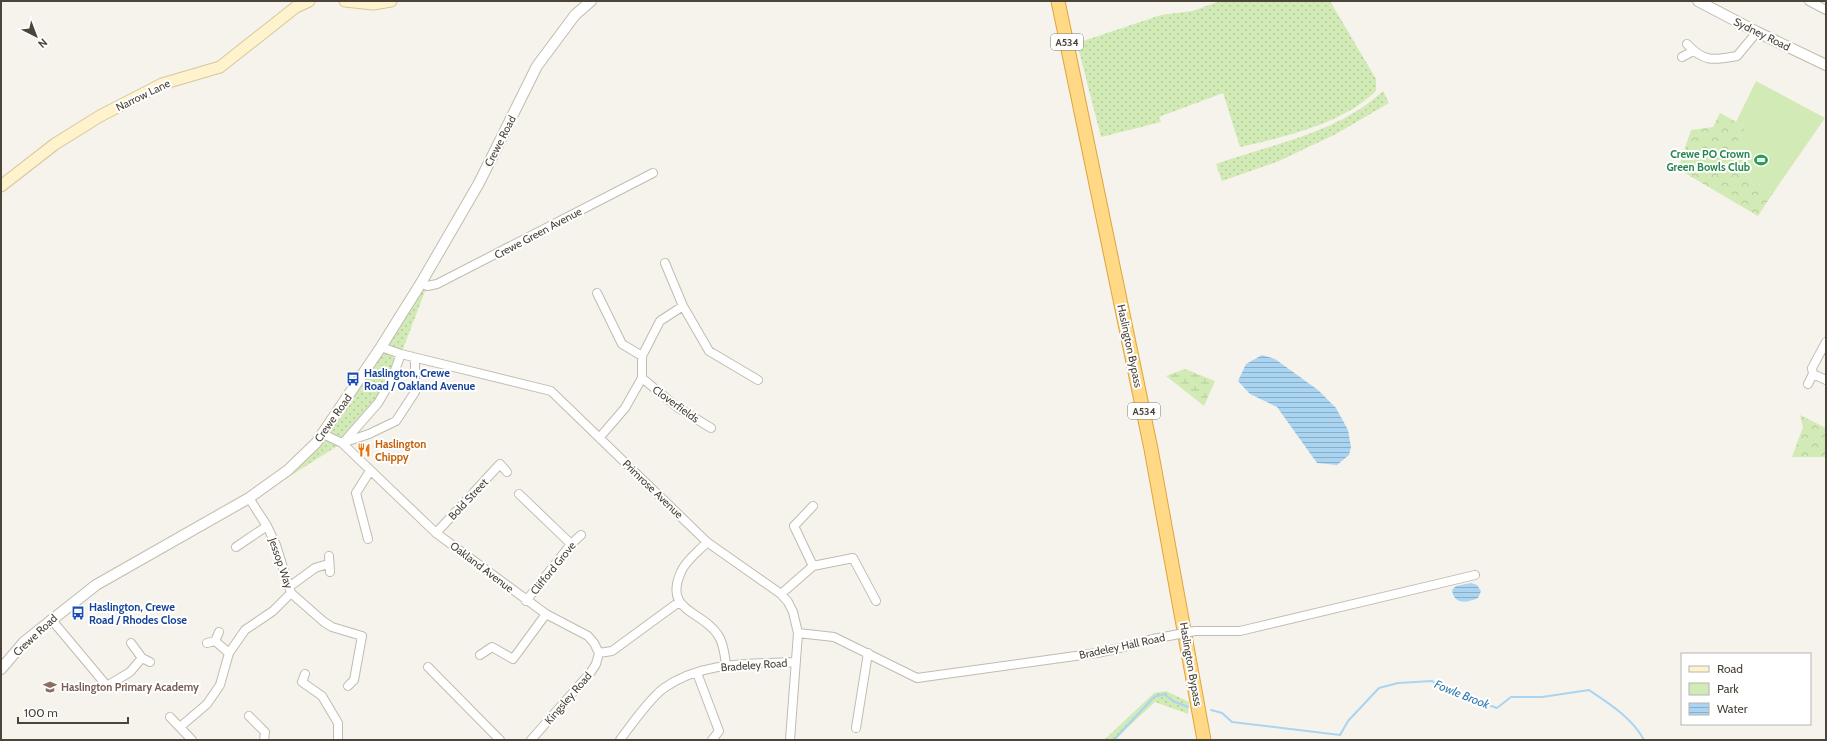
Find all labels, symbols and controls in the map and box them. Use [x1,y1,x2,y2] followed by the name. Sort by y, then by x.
[1731,14,1793,54] street label: Sydney Road
[16,16,56,56] north arrow
[1051,34,1083,50] road number: A534
[35,36,50,51] text: N
[114,76,173,114] street label: Narrow Lane
[481,113,519,169] street label: Crewe Road
[1666,147,1750,174] place label: Crewe PO Crown Green Bowls Club
[1753,152,1769,168] sports icon: Crewe PO Crown Green Bowls Club
[492,204,584,262] street label: Crewe Green Avenue
[1114,303,1146,389] street label: Haslington Bypass
[364,366,476,393] place label: Haslington, Crewe Road / Oakland Avenue
[345,371,361,387] bus stop icon: Haslington, Crewe Road / Oakland Avenue
[650,382,703,426] street label: Cloverfields
[311,391,355,445] street label: Crewe Road
[1128,403,1160,419] road number: A534
[375,437,426,464] place label: Haslington Chippy
[356,442,372,458] restaurant icon: Haslington Chippy
[620,457,686,522] street label: Primrose Avenue
[445,475,491,523] street label: Bold Street
[265,535,296,591] street label: Jessop Way
[527,538,579,597] street label: Clifford Grove
[447,539,517,596] street label: Oakland Avenue
[89,600,187,627] place label: Haslington, Crewe Road / Rhodes Close
[70,605,86,621] bus stop icon: Haslington, Crewe Road / Rhodes Close
[10,611,60,659] street label: Crewe Road
[1177,621,1205,707] street label: Haslington Bypass
[1078,630,1166,662] street label: Bradeley Hall Road
[1681,653,1811,725] legend
[720,656,788,674] street label: Bradeley Road
[1717,661,1743,676] text: Road
[541,669,595,727] street label: Kingsley Road
[1432,676,1492,712] water label: Fowle Brook
[42,679,58,695] school or university icon: Haslington Primary Academy
[61,680,199,694] place label: Haslington Primary Academy
[1717,681,1739,696] text: Park
[18,699,128,725] scale bar
[1717,701,1748,716] text: Water
[24,705,58,720] text: 100 m

